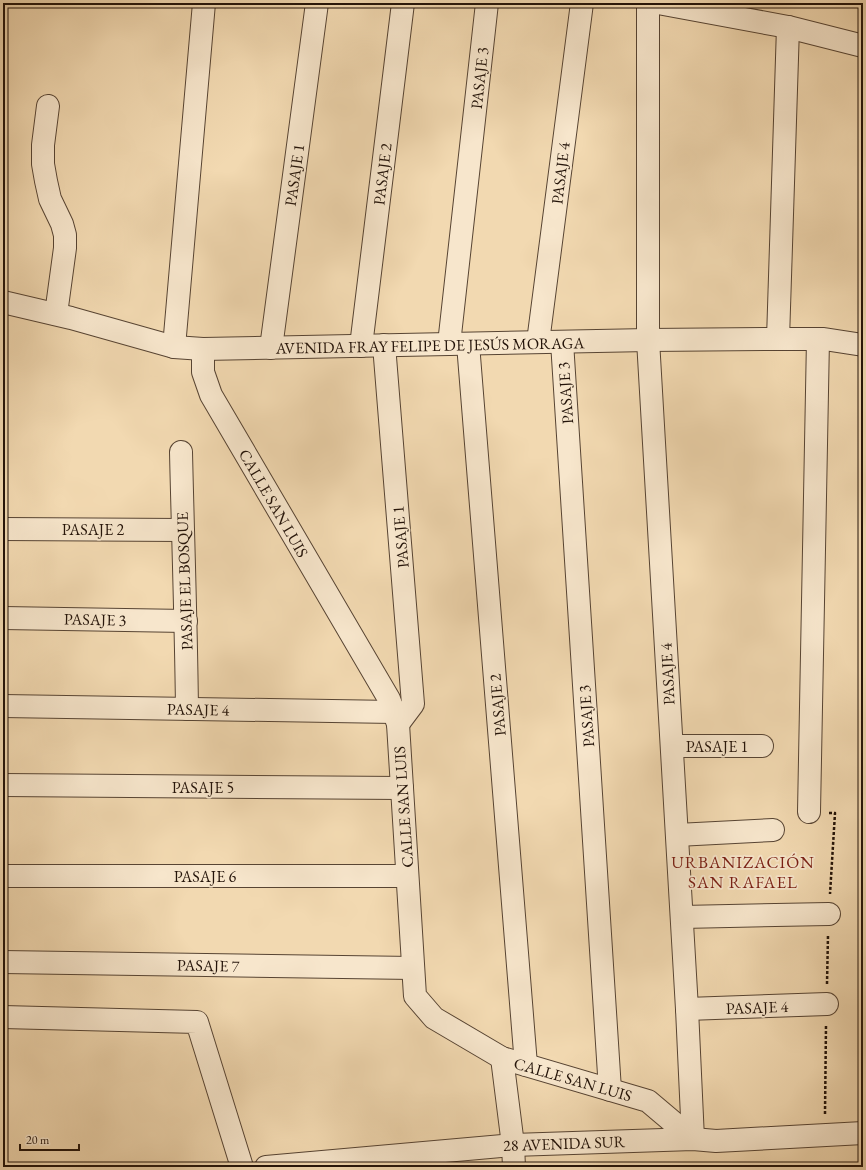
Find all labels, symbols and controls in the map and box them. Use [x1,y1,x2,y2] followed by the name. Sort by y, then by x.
[466,46,493,110] street label: PASAJE 3
[546,141,575,205] street label: PASAJE 4
[368,142,397,206] street label: PASAJE 2
[280,143,309,207] street label: PASAJE 1
[274,332,586,359] street label: AVENIDA FRAY FELIPE DE JESÚS MORAGA
[553,361,578,425] street label: PASAJE 3
[234,445,313,561] street label: CALLE SAN LUIS
[387,505,414,569] street label: PASAJE 1
[172,512,197,650] street label: PASAJE EL BOSQUE
[62,519,124,540] street label: PASAJE 2
[64,608,127,631] street label: PASAJE 3
[655,642,680,706] street label: PASAJE 4
[484,673,511,737] street label: PASAJE 2
[574,684,599,748] street label: PASAJE 3
[167,698,230,721] street label: PASAJE 4
[686,736,748,757] street label: PASAJE 1
[389,745,418,868] street label: CALLE SAN LUIS
[172,777,234,798] street label: PASAJE 5
[671,851,815,893] district label: URBANIZACIÓN SAN RAFAEL
[174,866,236,887] street label: PASAJE 6
[177,954,240,977] street label: PASAJE 7
[726,996,789,1019] street label: PASAJE 4
[511,1053,634,1106] street label: CALLE SAN LUIS
[20,1126,79,1152] scale bar
[503,1131,626,1156] street label: 28 AVENIDA SUR
[26,1132,50,1148] text: 20 m

